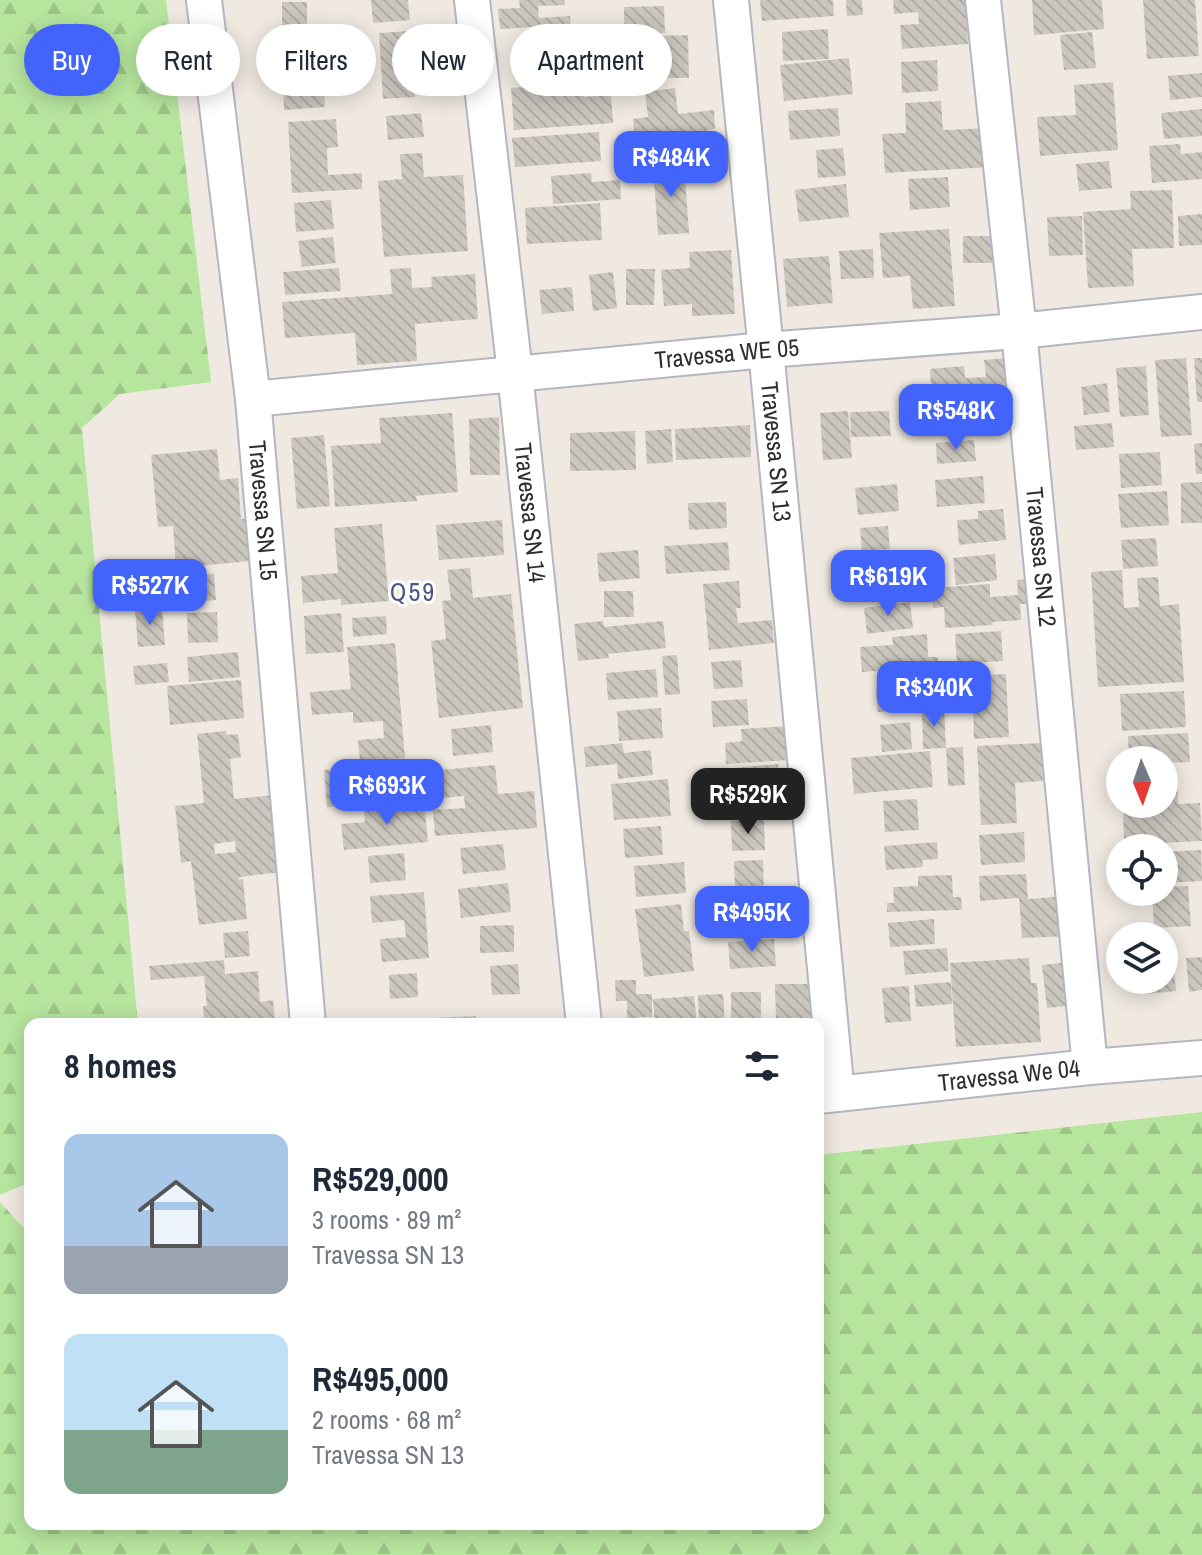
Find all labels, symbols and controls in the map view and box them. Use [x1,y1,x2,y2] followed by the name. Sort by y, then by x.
[24,24,120,96] chip: Buy
[136,24,240,96] chip: Rent
[256,24,376,96] chip: Filters
[392,24,494,96] chip: New
[510,24,672,96] chip: Apartment
[606,131,736,199] pin: R$484K
[632,139,710,174] text: R$484K
[653,331,800,376] street label: Travessa WE 05
[754,380,799,523] street label: Travessa SN 13
[891,384,1021,452] pin: R$548K
[917,392,995,427] text: R$548K
[242,439,286,582] street label: Travessa SN 15
[507,441,554,584] street label: Travessa SN 14
[1019,485,1064,628] street label: Travessa SN 12
[823,550,953,618] pin: R$619K
[849,558,927,593] text: R$619K
[85,559,215,627] pin: R$527K
[111,567,189,602] text: R$527K
[390,574,436,609] district label: Q59
[869,661,999,729] pin: R$340K
[895,669,973,704] text: R$340K
[1106,746,1178,818] north arrow
[1106,746,1178,994] map controls
[322,759,452,827] pin: R$693K
[348,767,426,802] text: R$693K
[683,768,813,836] pin: R$529K
[709,776,787,811] text: R$529K
[1106,834,1178,906] button: locate
[687,886,817,954] pin: R$495K
[713,894,791,929] text: R$495K
[1106,922,1178,994] button: layers
[64,1043,177,1089] text: 8 homes
[740,1044,784,1088] icon: filters
[936,1051,1081,1098] street label: Travessa We 04
[312,1156,448,1202] text: R$529,000
[128,1166,224,1262] icon: home
[312,1202,461,1237] text: 3 rooms · 89 m²
[312,1237,464,1272] text: Travessa SN 13
[312,1356,448,1402] text: R$495,000
[128,1366,224,1462] icon: home
[312,1402,461,1437] text: 2 rooms · 68 m²
[312,1437,464,1472] text: Travessa SN 13

